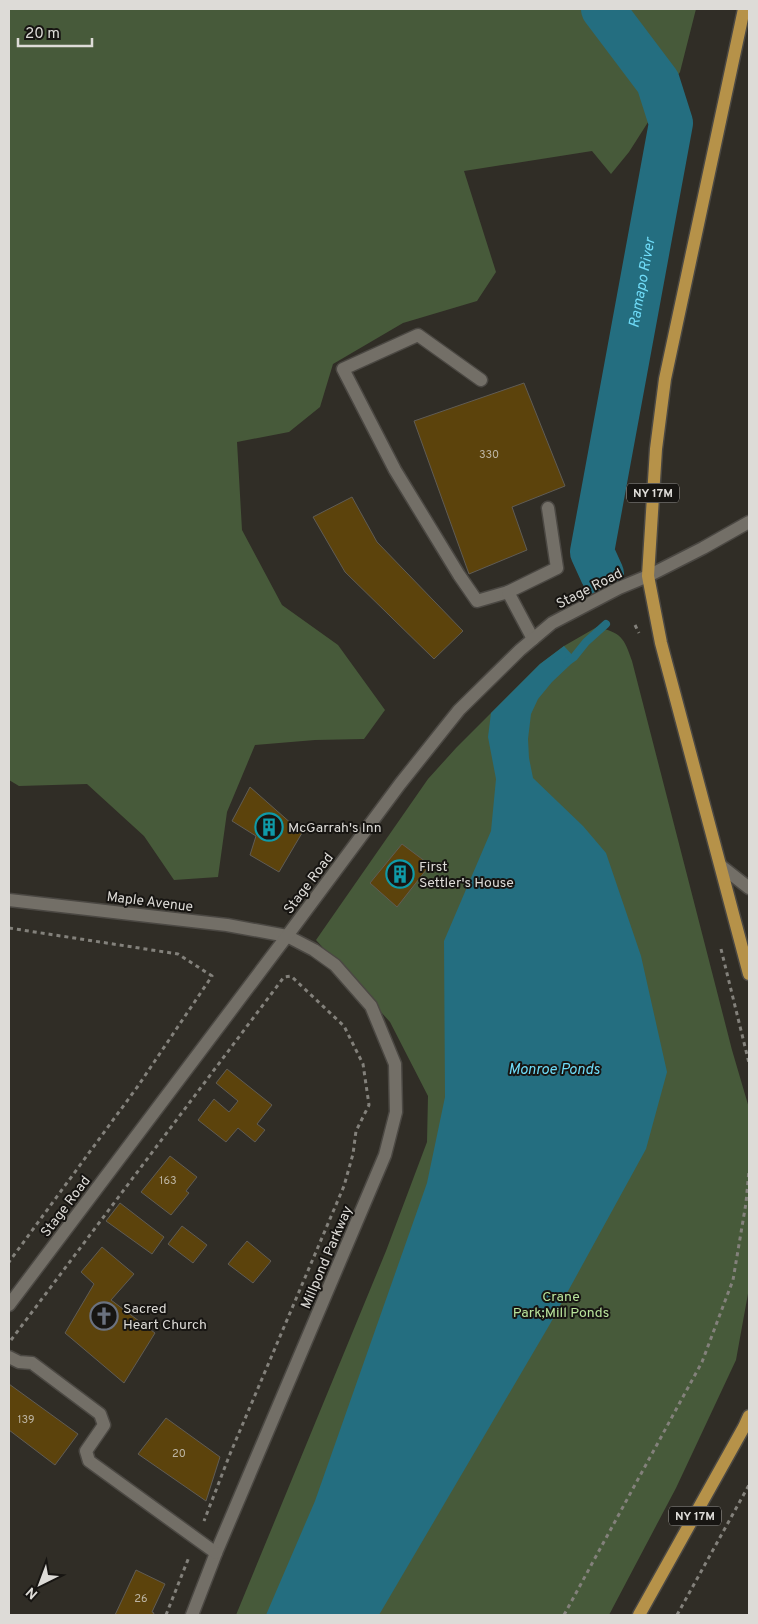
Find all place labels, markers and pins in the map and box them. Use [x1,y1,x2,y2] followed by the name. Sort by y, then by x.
[254,812,284,842] building icon: McGarrah's Inn
[288,820,382,837] place label: McGarrah's Inn
[385,859,415,889] building icon: First Settler's House
[419,859,514,892] place label: First Settler's House
[89,1301,119,1331] church icon: Sacred Heart Church
[123,1301,207,1334] place label: Sacred Heart Church

